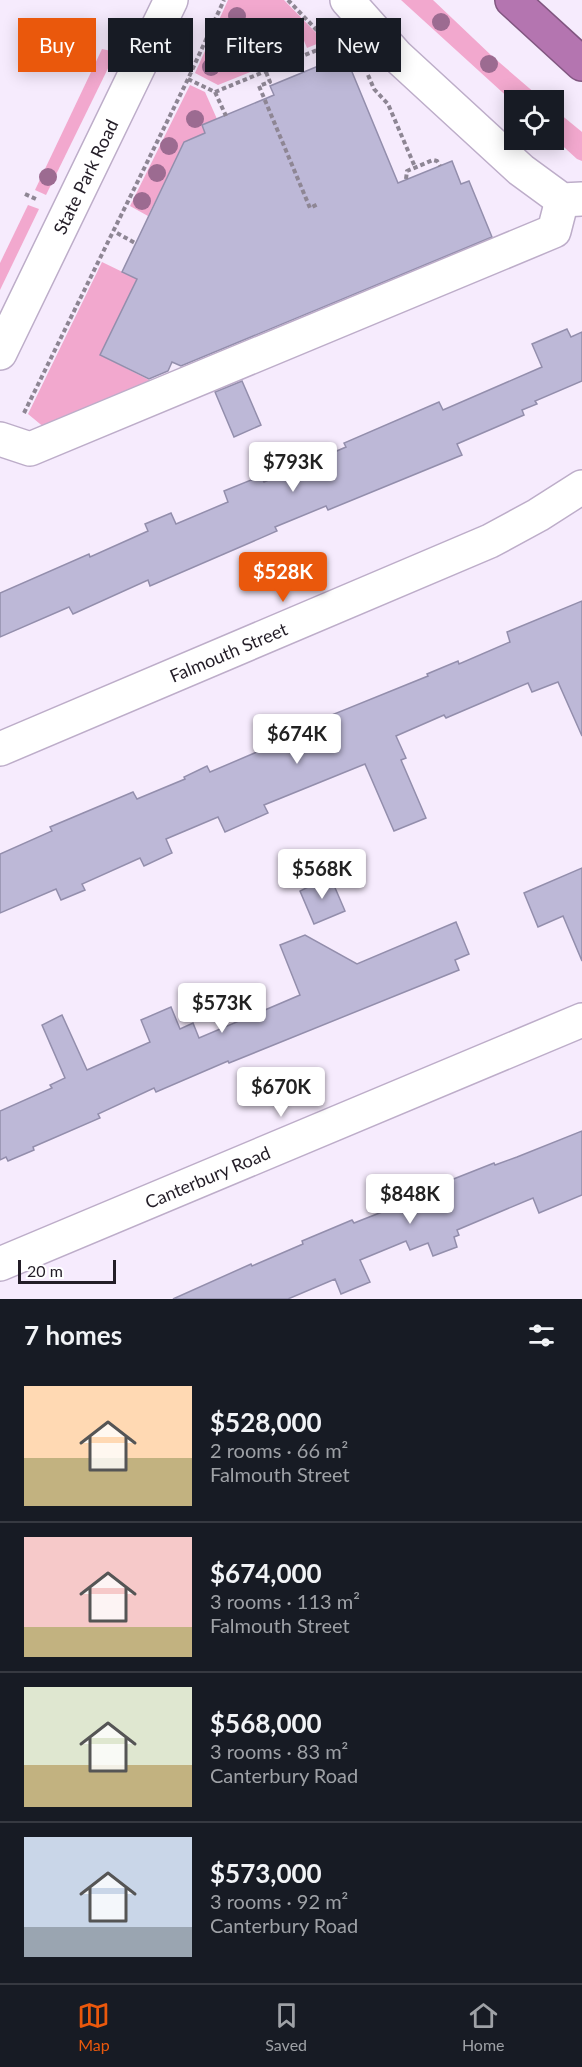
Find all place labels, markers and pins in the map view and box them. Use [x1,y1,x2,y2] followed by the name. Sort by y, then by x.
[251,442,335,493] pin: $793K
[241,552,325,603] pin: $528K
[255,714,339,765] pin: $674K
[280,849,364,900] pin: $568K
[180,983,264,1034] pin: $573K
[239,1067,323,1118] pin: $670K
[368,1174,452,1225] pin: $848K

